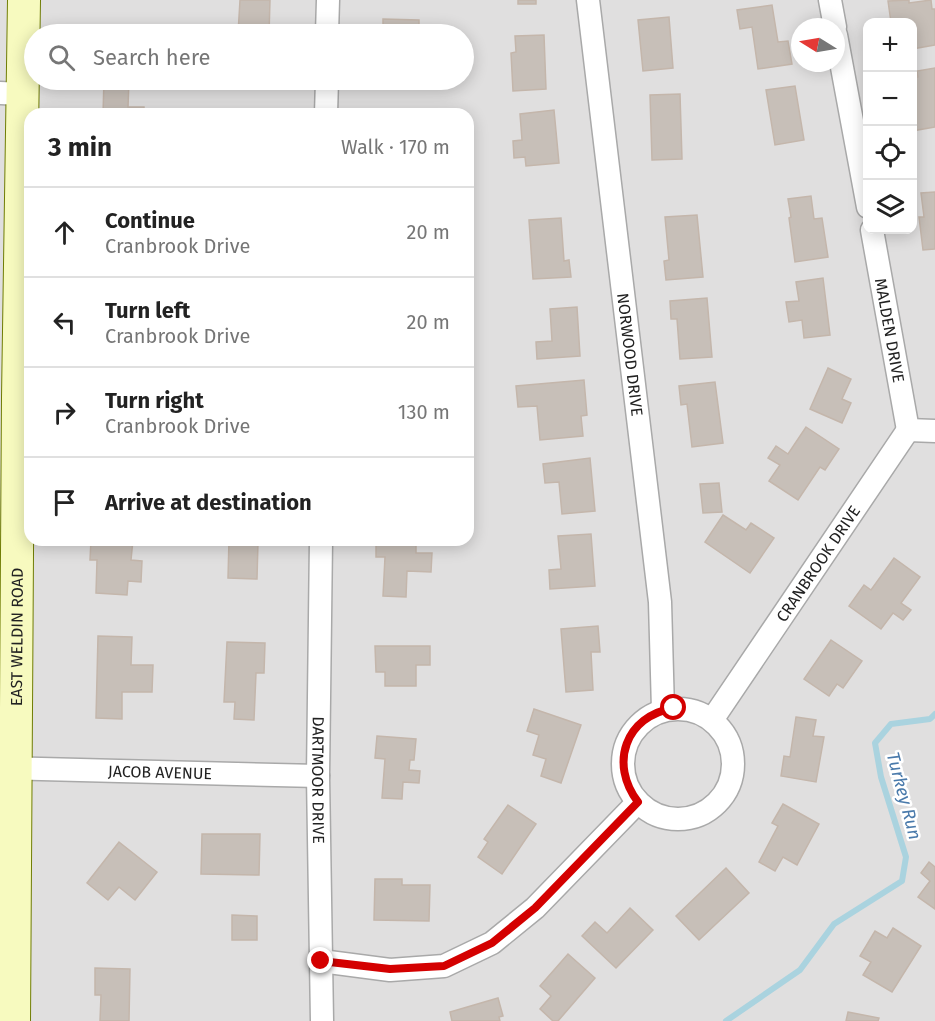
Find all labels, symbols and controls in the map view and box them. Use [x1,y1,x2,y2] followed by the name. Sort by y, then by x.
[791,18,845,72] north arrow
[863,18,917,234] map controls
[863,18,917,72] button: +
[24,24,474,90] search box
[45,41,78,74] icon: search
[93,44,211,71] text: Search here
[863,72,917,126] button: −
[863,126,917,180] button: locate
[48,132,112,163] text: 3 min
[341,135,450,159] text: Walk · 170 m
[863,180,917,234] button: layers
[105,207,195,234] text: Continue
[48,216,81,249] icon: ahead
[407,220,450,244] text: 20 m
[105,234,250,258] text: Cranbrook Drive
[871,277,908,384] street label: MALDEN DRIVE
[613,292,647,417] street label: NORWOOD DRIVE
[105,297,190,324] text: Turn left
[48,306,81,339] icon: left
[407,310,450,334] text: 20 m
[105,324,250,348] text: Cranbrook Drive
[105,387,204,414] text: Turn right
[48,396,81,429] icon: right
[398,400,450,424] text: 130 m
[105,414,250,438] text: Cranbrook Drive
[48,486,81,519] icon: arrive
[105,489,312,516] text: Arrive at destination
[772,502,864,625] street label: CRANBROOK DRIVE
[7,568,27,706] street label: EAST WELDIN ROAD
[660,694,686,720] route start
[308,716,328,844] street label: DARTMOOR DRIVE
[882,750,926,842] water label: Turkey Run
[108,762,212,783] street label: JACOB AVENUE
[307,947,333,973] route end

